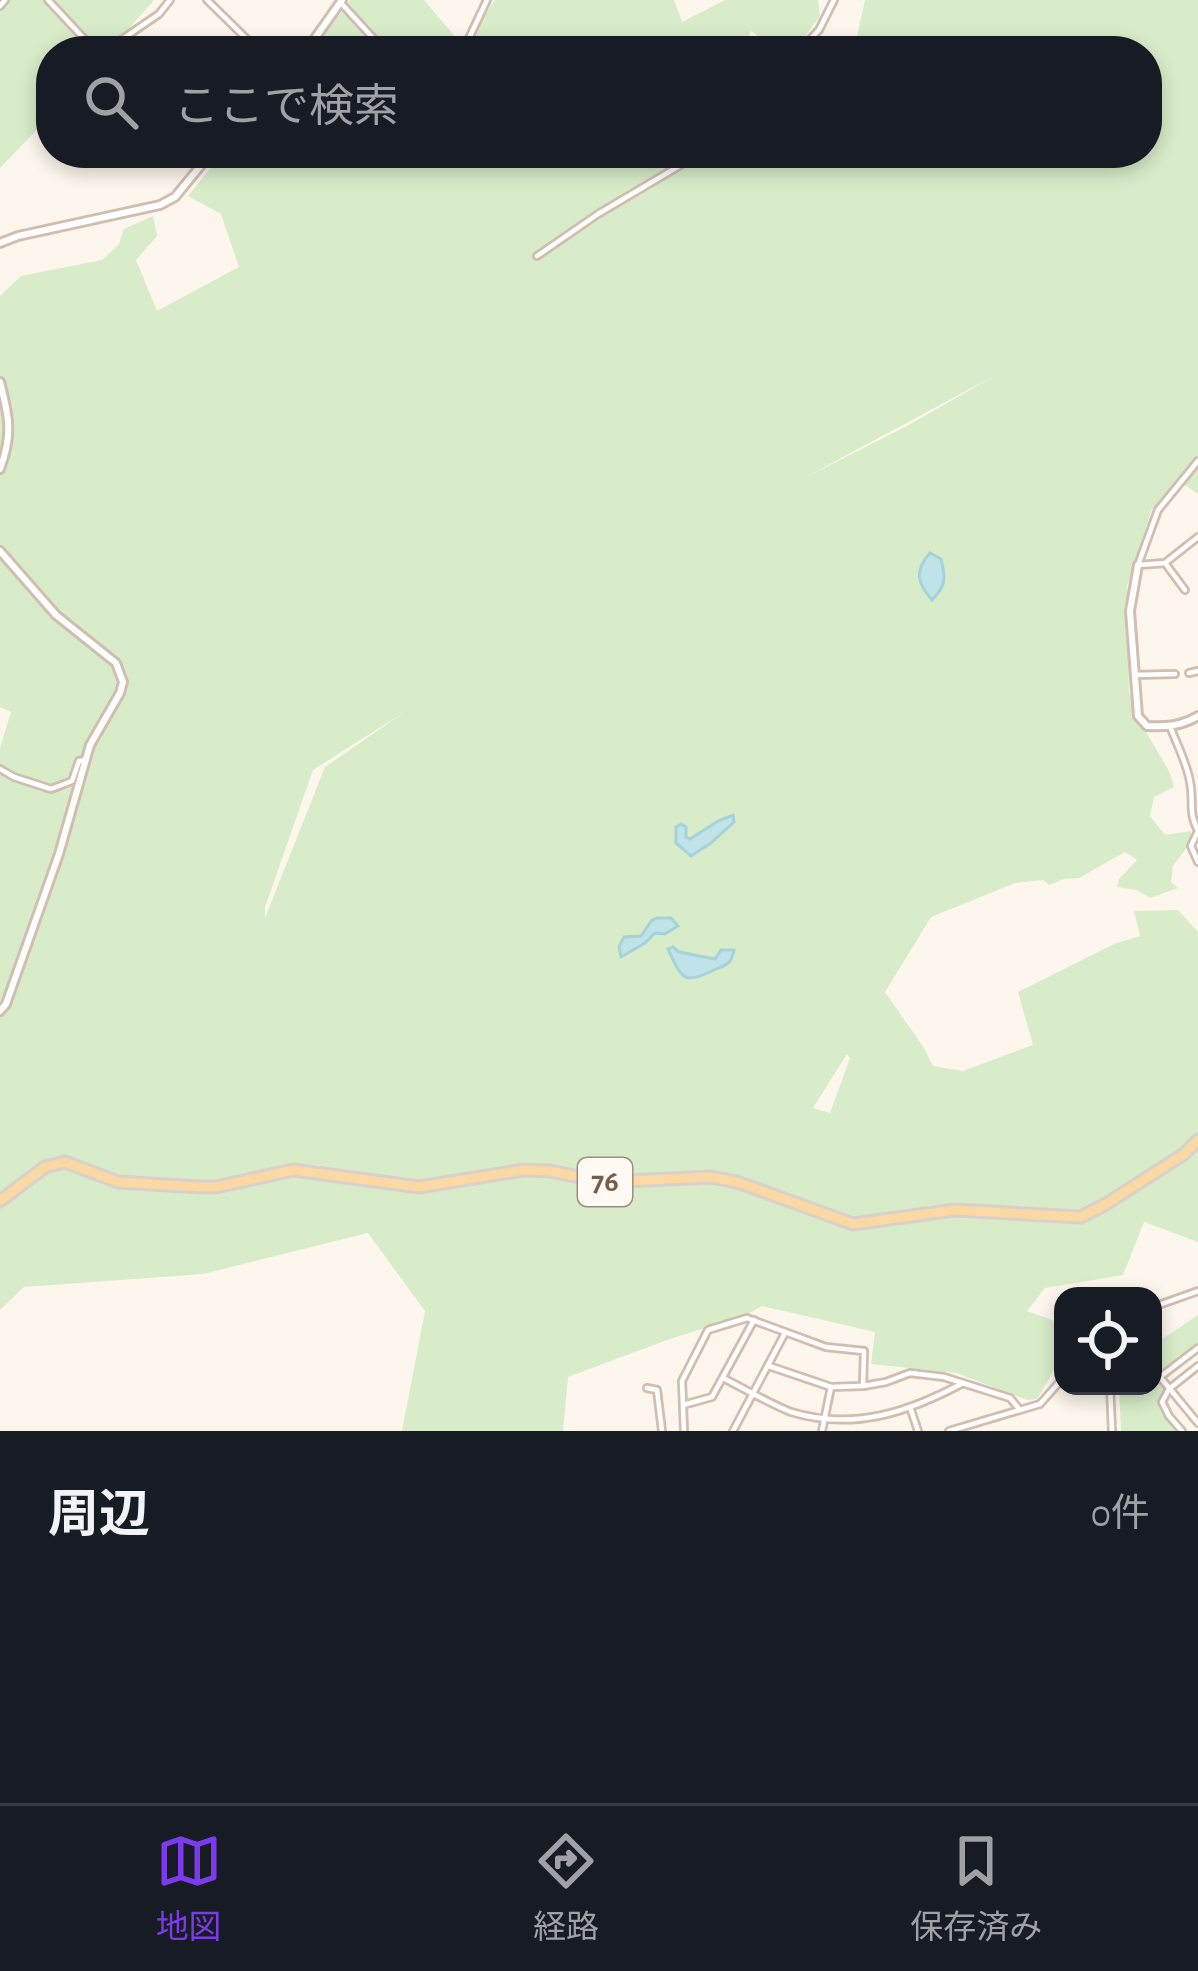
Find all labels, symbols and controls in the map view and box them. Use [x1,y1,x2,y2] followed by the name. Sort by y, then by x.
[36,36,1162,168] search box
[78,69,144,135] icon: search
[174,85,399,130] text: ここで検索
[578,1158,632,1206] road number: 76
[1054,1287,1162,1395] map controls
[1054,1287,1162,1395] button: locate
[48,1490,150,1541] text: 周辺
[1090,1495,1150,1534] text: 0件
[156,1828,222,1949] tab: 地図
[533,1828,599,1949] tab: 経路
[910,1828,1042,1949] tab: 保存済み

